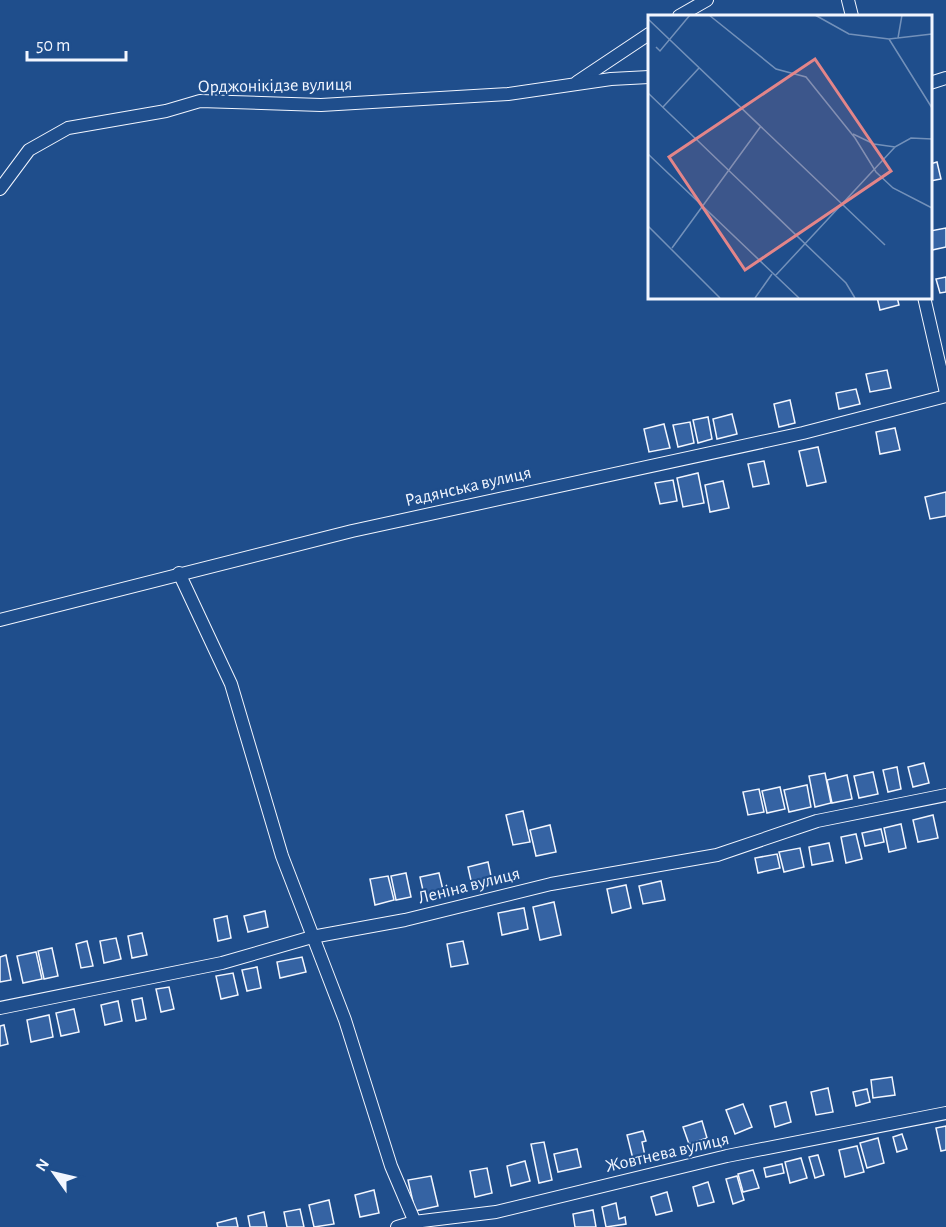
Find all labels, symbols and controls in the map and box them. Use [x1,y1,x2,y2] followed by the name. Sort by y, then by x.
[648,15,931,298] inset map
[27,24,126,62] scale bar
[36,37,70,55] text: 50 m
[197,76,353,96] street label: Орджонікідзе вулиця
[403,464,533,510] street label: Радянська вулиця
[416,865,522,907] street label: Леніна вулиця
[604,1130,731,1176] street label: Жовтнева вулиця
[24,1143,84,1203] north arrow
[33,1156,52,1174] text: N

